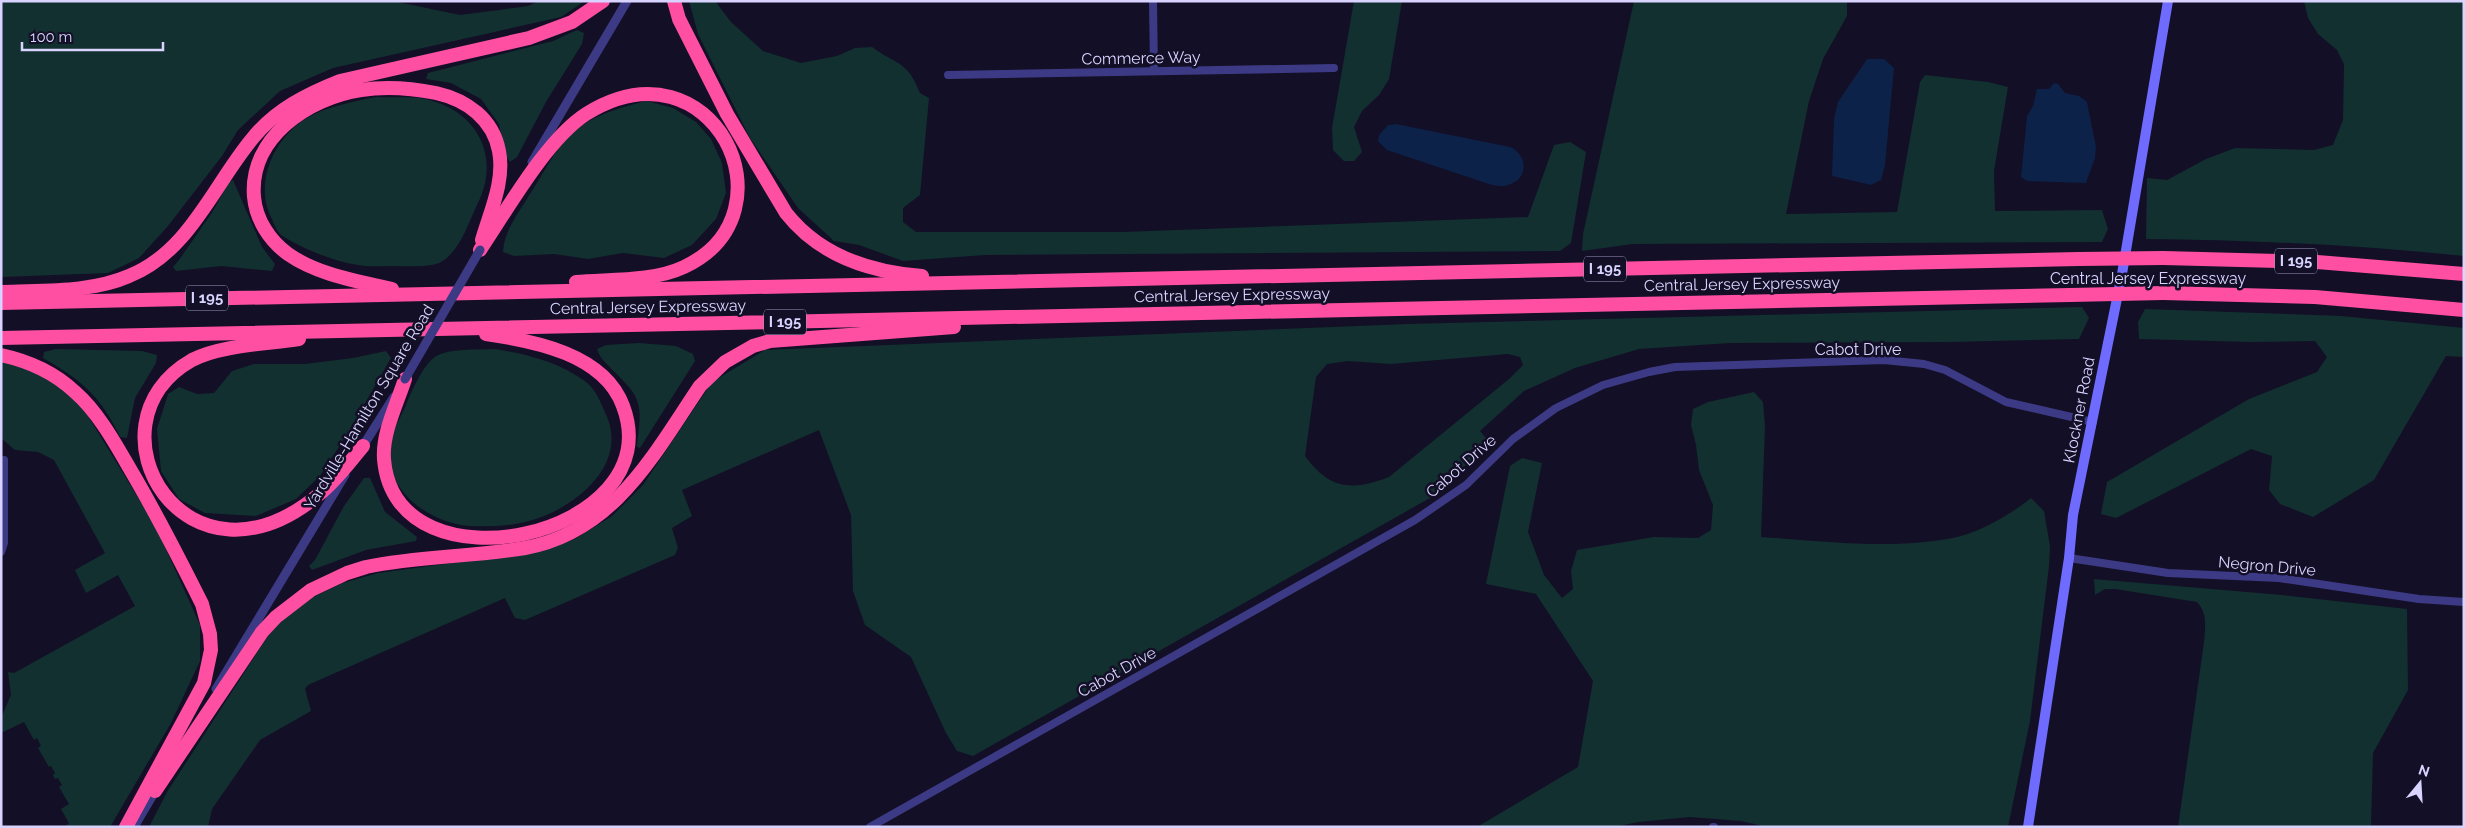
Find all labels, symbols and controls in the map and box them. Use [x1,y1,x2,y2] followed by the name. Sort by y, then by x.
[22,20,164,52] scale bar
[30,28,72,46] text: 100 m
[1081,47,1201,69] street label: Commerce Way
[2275,248,2317,274] road number: I 195
[1584,256,1626,282] road number: I 195
[2050,269,2246,288] street label: Central Jersey Expressway
[1644,273,1841,295] street label: Central Jersey Expressway
[1134,284,1331,306] street label: Central Jersey Expressway
[186,286,228,310] road number: I 195
[550,296,747,318] street label: Central Jersey Expressway
[300,301,438,513] street label: Yardville-Hamilton Square Road
[764,310,806,334] road number: I 195
[1815,340,1901,359] street label: Cabot Drive
[2059,355,2099,465] street label: Klockner Road
[1422,430,1500,502] street label: Cabot Drive
[2217,552,2317,580] street label: Negron Drive
[1075,643,1159,701] street label: Cabot Drive
[2395,758,2445,808] north arrow
[2416,761,2432,780] text: N

